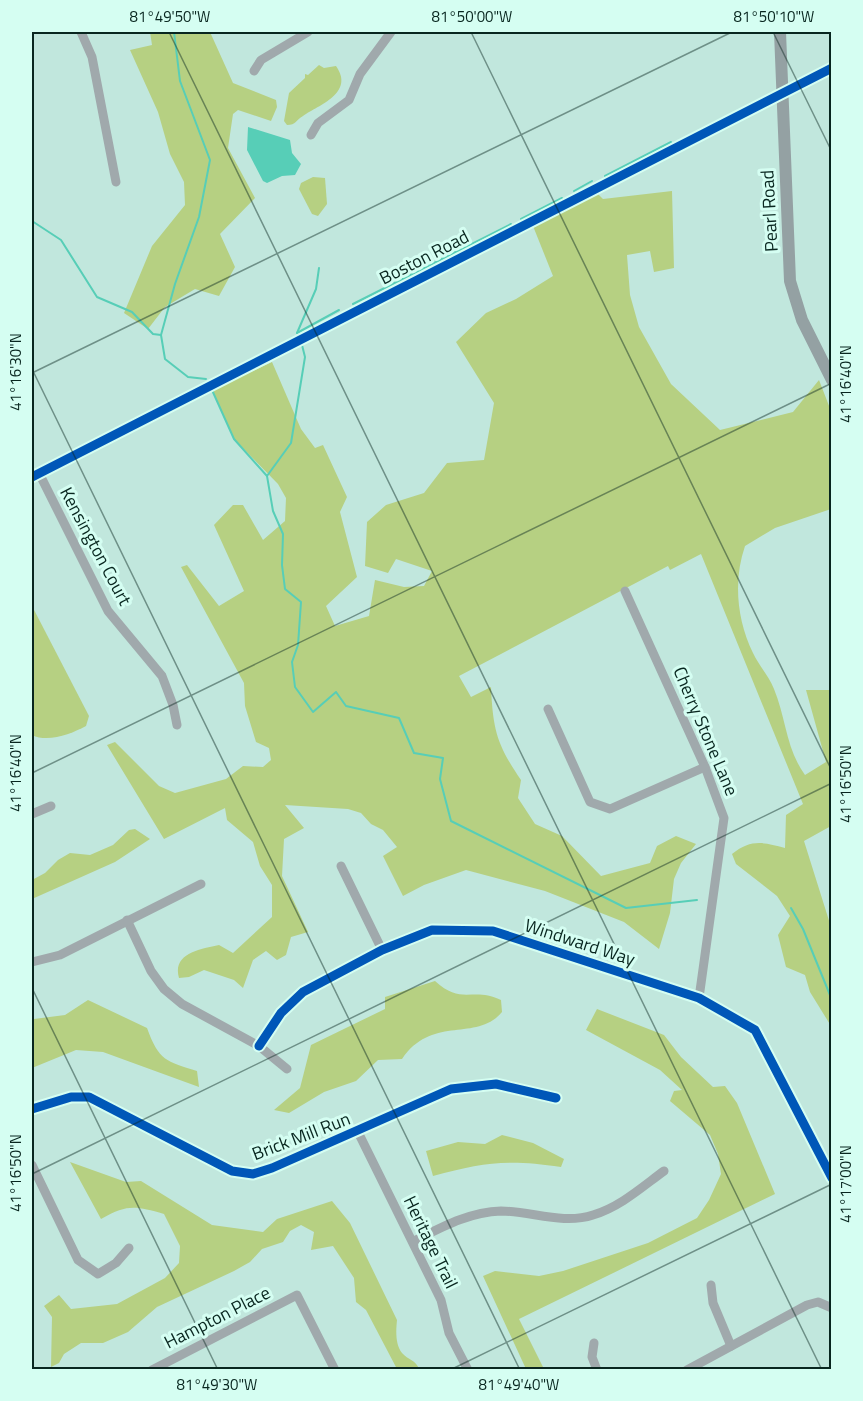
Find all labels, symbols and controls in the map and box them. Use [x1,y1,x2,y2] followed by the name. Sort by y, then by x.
[130,5,210,28] text: 81°49'50"W
[432,5,512,28] text: 81°50'00"W
[734,5,814,28] text: 81°50'10"W
[753,169,785,253] street label: Pearl Road
[374,223,474,291] street label: Boston Road
[4,333,27,411] text: 41°16'30"N
[834,345,857,423] text: 41°16'40"N
[53,482,139,611] street label: Kensington Court
[667,662,745,800] street label: Cherry Stone Lane
[4,734,27,812] text: 41°16'40"N
[834,745,857,823] text: 41°16'50"N
[521,911,639,973] street label: Windward Way
[248,1105,354,1167] street label: Brick Mill Run
[4,1134,27,1212] text: 41°16'50"N
[834,1145,857,1223] text: 41°17'00"N
[397,1191,465,1293] street label: Heritage Trail
[159,1279,275,1355] street label: Hampton Place
[177,1373,257,1396] text: 81°49'30"W
[479,1373,559,1396] text: 81°49'40"W

